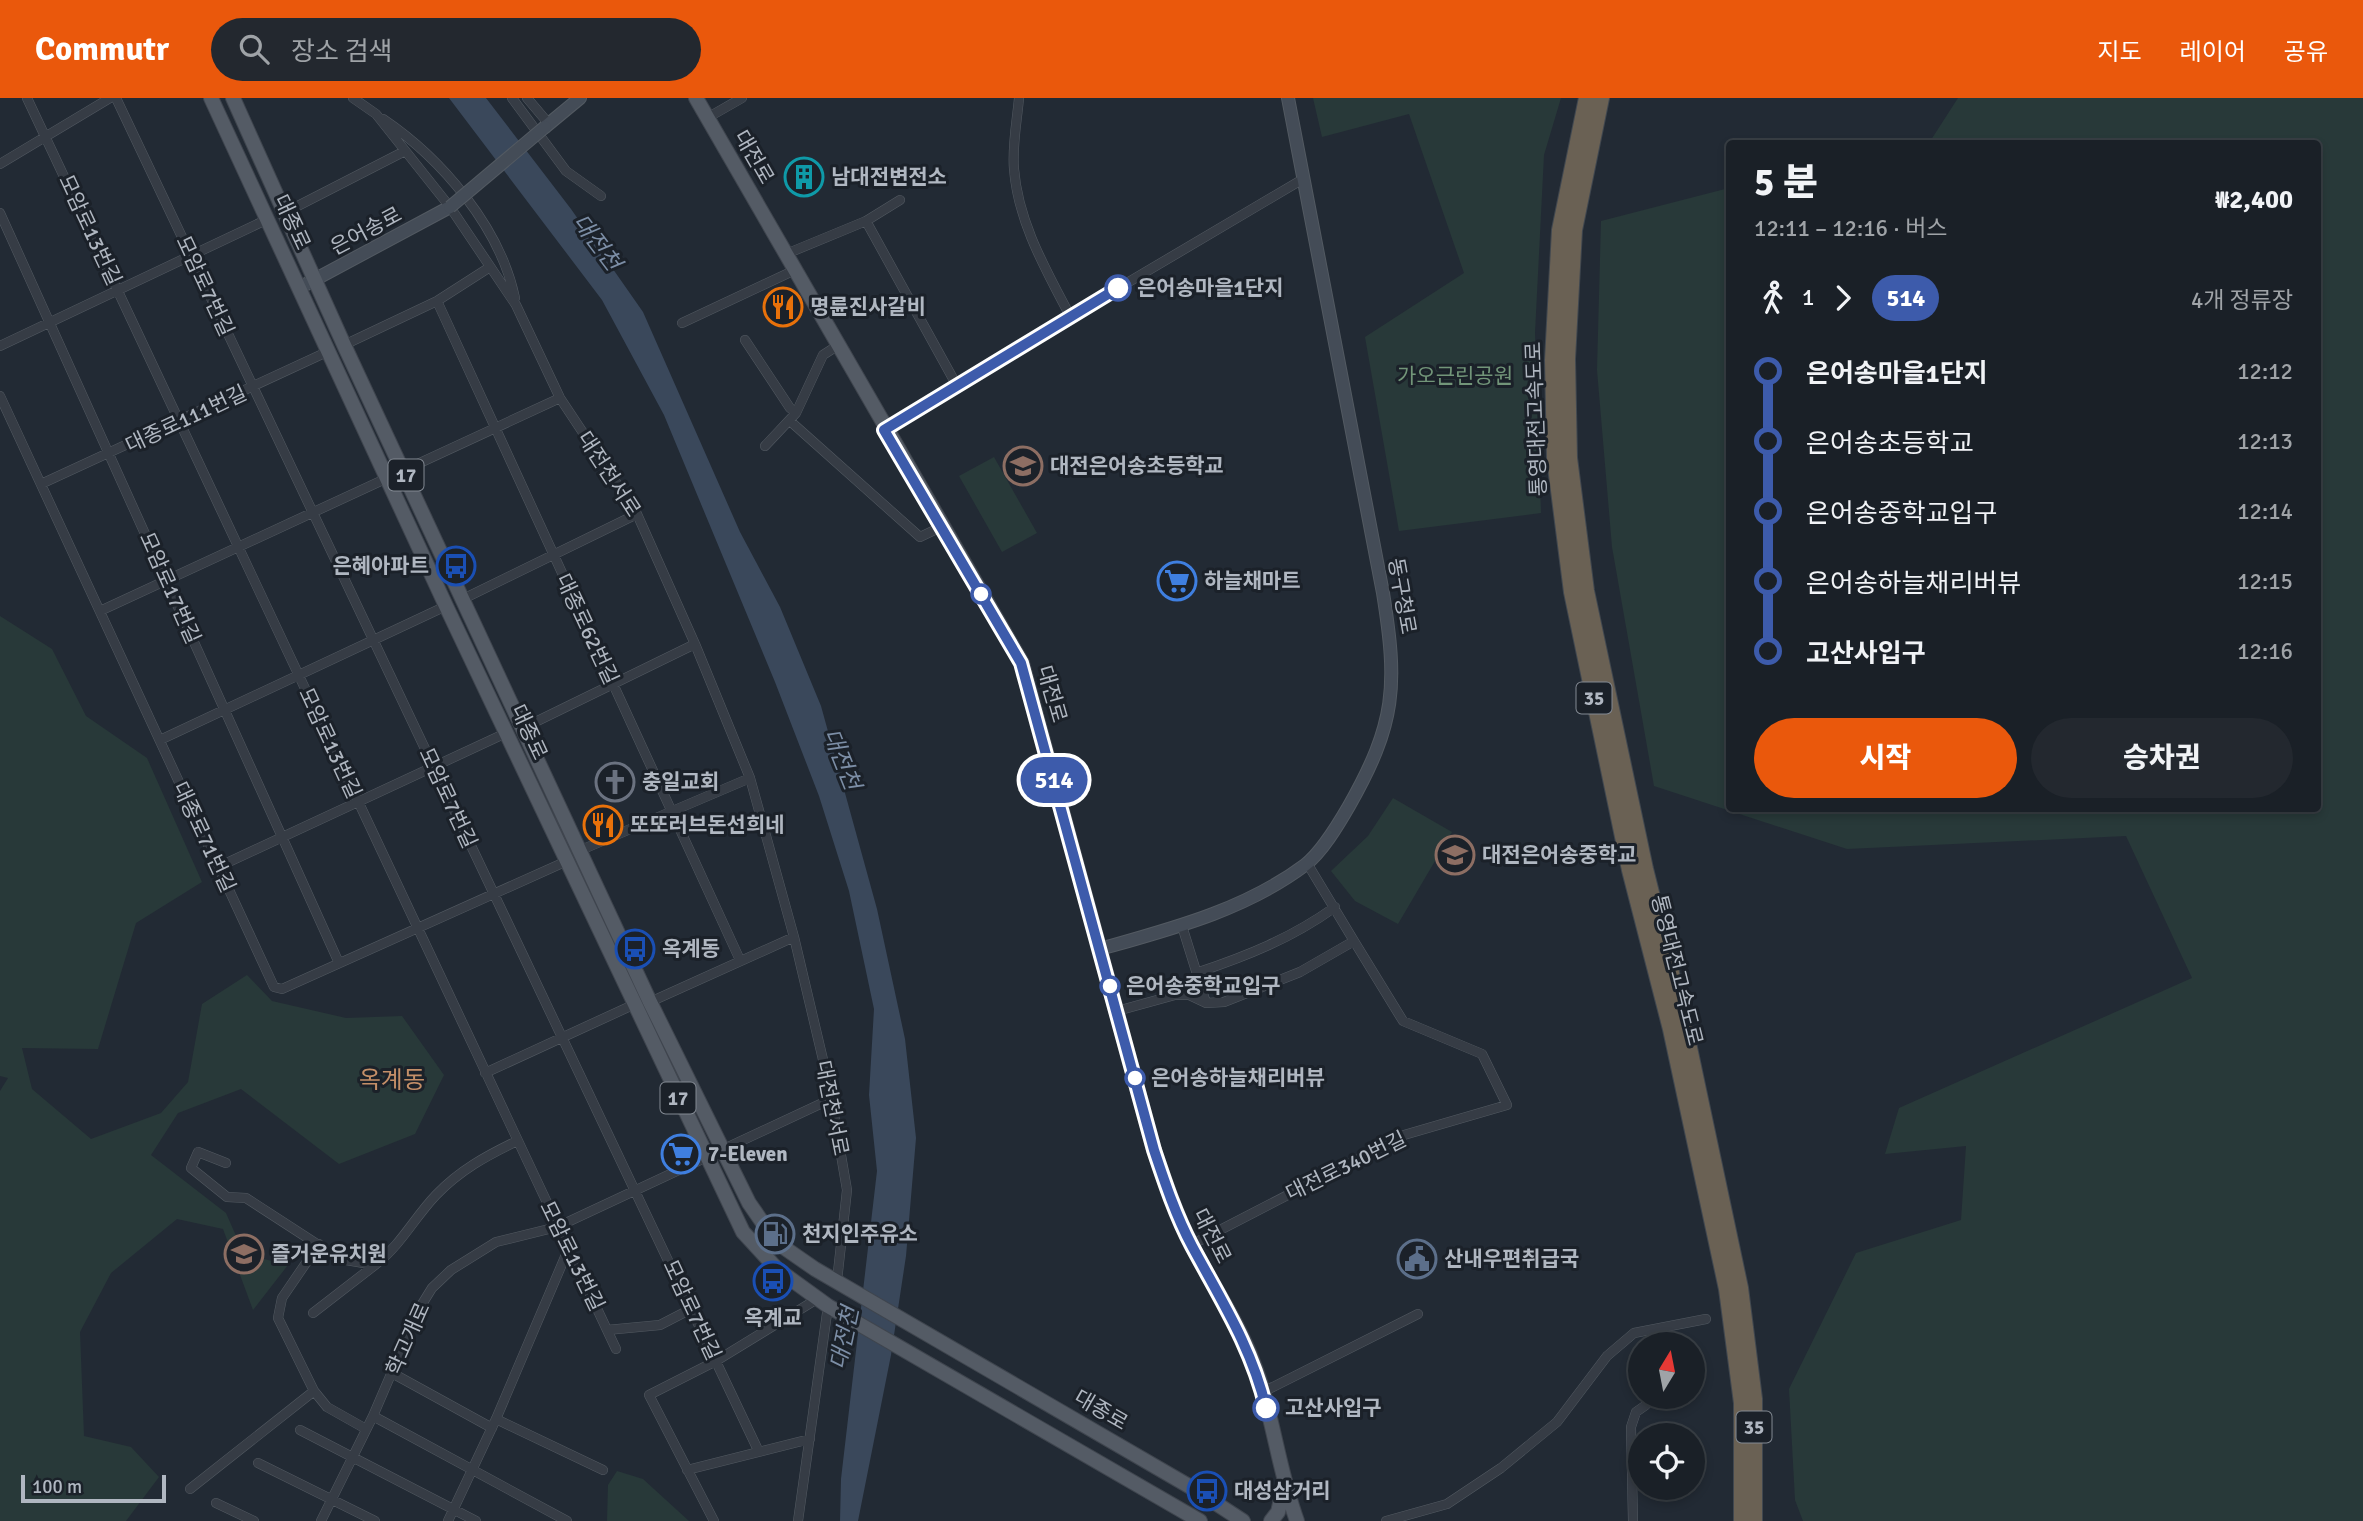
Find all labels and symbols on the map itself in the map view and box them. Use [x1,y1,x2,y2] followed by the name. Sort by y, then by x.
[728,125,780,189] street label: 대전로
[783,156,825,198] building icon: 남대전변전소
[831,164,947,190] place label: 남대전변전소
[53,170,127,290] street label: 모암로13번길
[268,190,316,254] street label: 대종로
[326,201,406,261] street label: 은어송로
[566,208,629,279] water label: 대전천
[170,232,240,340] street label: 모암로7번길
[1105,275,1131,301] marker: 은어송마을1단지
[1137,275,1284,301] place label: 은어송마을1단지
[762,286,804,328] restaurant icon: 명륜진사갈비
[810,294,926,320] place label: 명륜진사갈비
[1520,341,1552,497] street label: 통영대전고속도로
[1397,363,1513,389] park label: 가오근린공원
[121,380,251,458] street label: 대종로111번길
[572,426,646,522] street label: 대전천서로
[1002,445,1044,487] school or university icon: 대전은어송초등학교
[1050,453,1224,479] place label: 대전은어송초등학교
[388,460,424,490] road number: 17
[134,528,206,648] street label: 모암로17번길
[435,545,477,587] bus stop icon: 은혜아파트
[332,553,429,579] place label: 은혜아파트
[1382,556,1422,636] street label: 동구청로
[1156,560,1198,602] supermarket icon: 하늘채마트
[1204,568,1301,594] place label: 하늘채마트
[550,569,624,689] street label: 대종로62번길
[971,584,991,604] unlabelled marker
[1032,663,1072,725] street label: 대전로
[1576,682,1612,713] road number: 35
[293,683,367,803] street label: 모암로13번길
[505,700,553,764] street label: 대종로
[816,724,868,797] water label: 대전천
[413,744,483,852] street label: 모암로7번길
[1014,757,1094,803] line badge: 514
[594,761,636,803] church icon: 충일교회
[642,769,719,795] place label: 충일교회
[167,777,241,897] street label: 대종로71번길
[582,804,624,846] restaurant icon: 또또러브돈선희네
[630,812,785,838] place label: 또또러브돈선희네
[1434,834,1476,876] school or university icon: 대전은어송중학교
[1482,842,1637,868] place label: 대전은어송중학교
[1646,892,1708,1048] street label: 통영대전고속도로
[614,928,656,970] bus stop icon: 옥계동
[662,936,720,962] place label: 옥계동
[1126,973,1281,999] place label: 은어송중학교입구
[1100,976,1120,996] marker: 은어송중학교입구
[810,1058,854,1158] street label: 대전천서로
[359,1065,425,1095] district label: 옥계동
[1151,1065,1325,1091] place label: 은어송하늘채리버뷰
[1125,1068,1145,1088] marker: 은어송하늘채리버뷰
[660,1082,696,1114] road number: 17
[1282,1126,1410,1206] street label: 대전로340번길
[660,1133,702,1175] supermarket icon: 7-Eleven
[708,1141,788,1167] place label: 7-Eleven
[534,1197,610,1315] street label: 모암로13번길
[1187,1204,1237,1268] street label: 대전로
[754,1213,796,1255] fuel station icon: 천지인주유소
[802,1221,918,1247] place label: 천지인주유소
[223,1233,265,1275] school or university icon: 즐거운유치원
[1396,1238,1438,1280] public building icon: 산내우편취급국
[271,1241,387,1267] place label: 즐거운유치원
[1444,1246,1579,1272] place label: 산내우편취급국
[657,1256,727,1364] street label: 모암로7번길
[752,1260,794,1302] bus stop icon: 옥계교
[380,1298,436,1380] street label: 학고개로
[824,1301,866,1372] water label: 대전천
[744,1305,802,1331] place label: 옥계교
[1628,1332,1704,1409] north arrow
[1069,1384,1133,1436] street label: 대종로
[1253,1395,1279,1421] marker: 고산사입구
[1285,1395,1382,1421] place label: 고산사입구
[1736,1412,1772,1442] road number: 35
[1186,1470,1228,1512] bus stop icon: 대성삼거리
[21,1472,166,1504] scale bar
[1234,1478,1331,1504] place label: 대성삼거리

